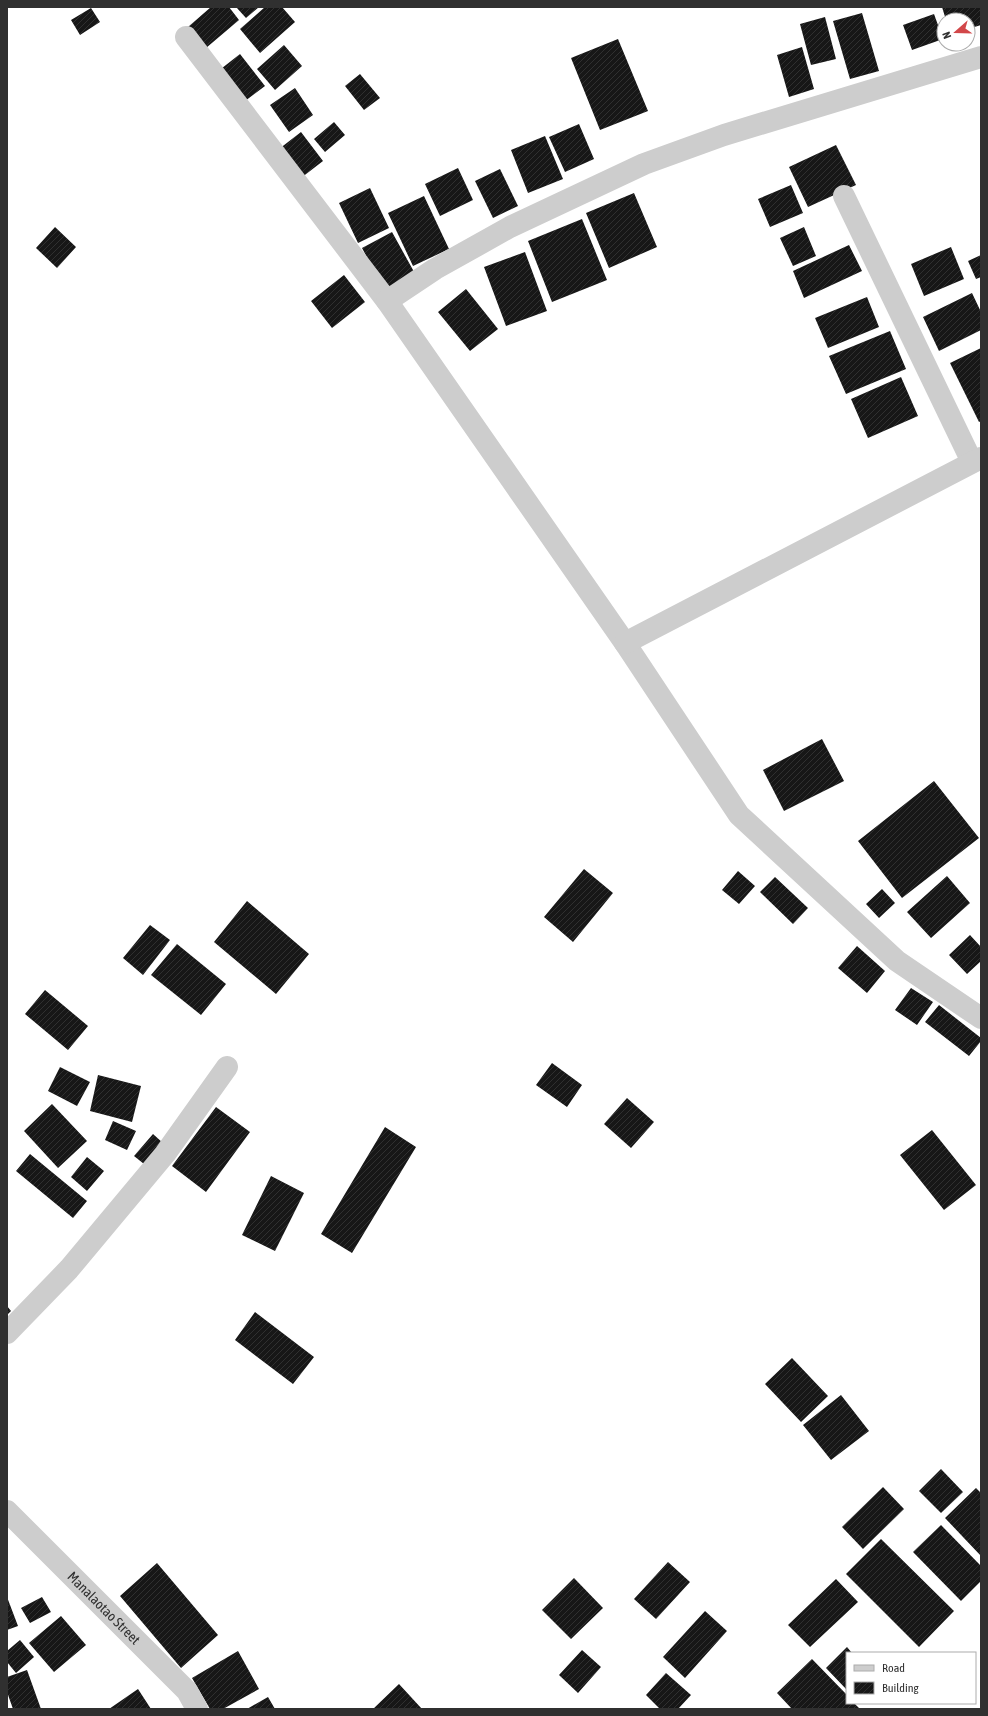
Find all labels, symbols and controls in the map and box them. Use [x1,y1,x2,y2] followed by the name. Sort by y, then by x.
[936,12,976,52] north arrow
[940,30,953,41] text: N
[64,1568,143,1647] street label: Manalaotao Street
[846,1652,976,1704] legend
[882,1661,905,1675] text: Road
[882,1681,920,1695] text: Building

